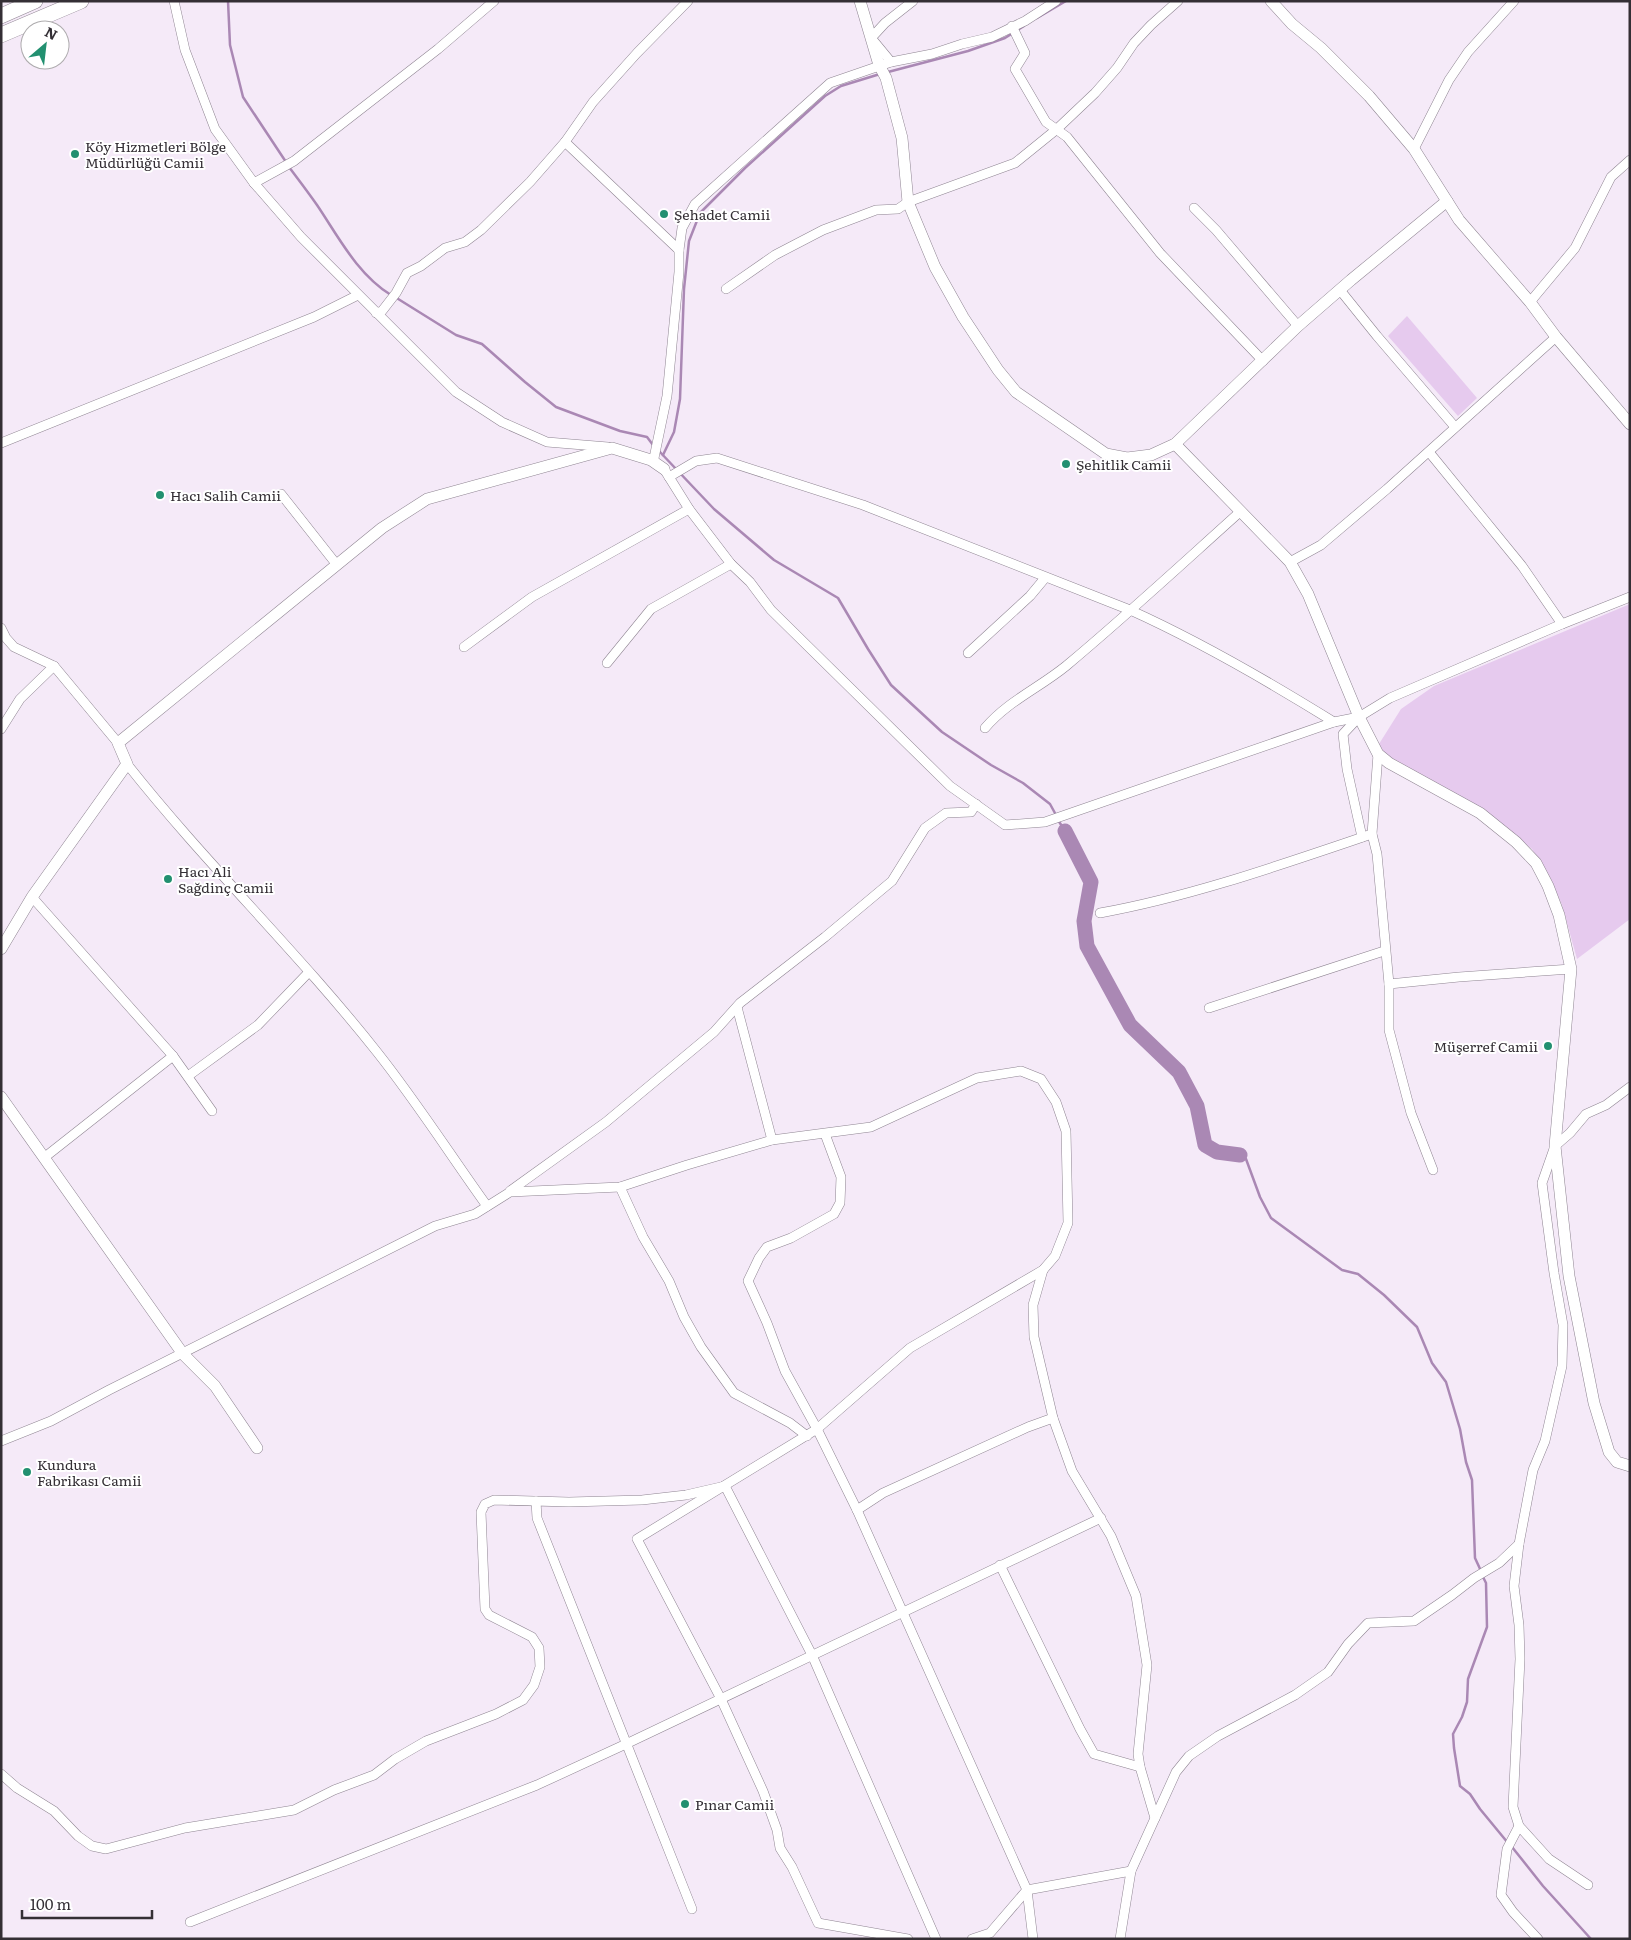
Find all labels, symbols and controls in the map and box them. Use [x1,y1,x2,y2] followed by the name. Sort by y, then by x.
[20,20,70,70] north arrow
[42,21,62,44] text: N
[85,136,226,172] place label: Köy Hizmetleri Bölge Müdürlüğü Camii
[69,148,81,160] marker: Köy Hizmetleri Bölge Müdürlüğü Camii
[674,204,770,224] place label: Şehadet Camii
[658,208,670,220] marker: Şehadet Camii
[1076,454,1172,474] place label: Şehitlik Camii
[1060,458,1072,470] marker: Şehitlik Camii
[170,485,281,505] place label: Hacı Salih Camii
[154,489,166,501] marker: Hacı Salih Camii
[178,861,274,897] place label: Hacı Ali Sağdinç Camii
[162,873,174,885] marker: Hacı Ali Sağdinç Camii
[1434,1036,1538,1056] place label: Müşerref Camii
[1542,1040,1554,1052] marker: Müşerref Camii
[37,1454,142,1490] place label: Kundura Fabrikası Camii
[21,1466,33,1478] marker: Kundura Fabrikası Camii
[695,1794,774,1814] place label: Pınar Camii
[679,1798,691,1810] marker: Pınar Camii
[22,1888,152,1920] scale bar
[30,1892,71,1915] text: 100 m

